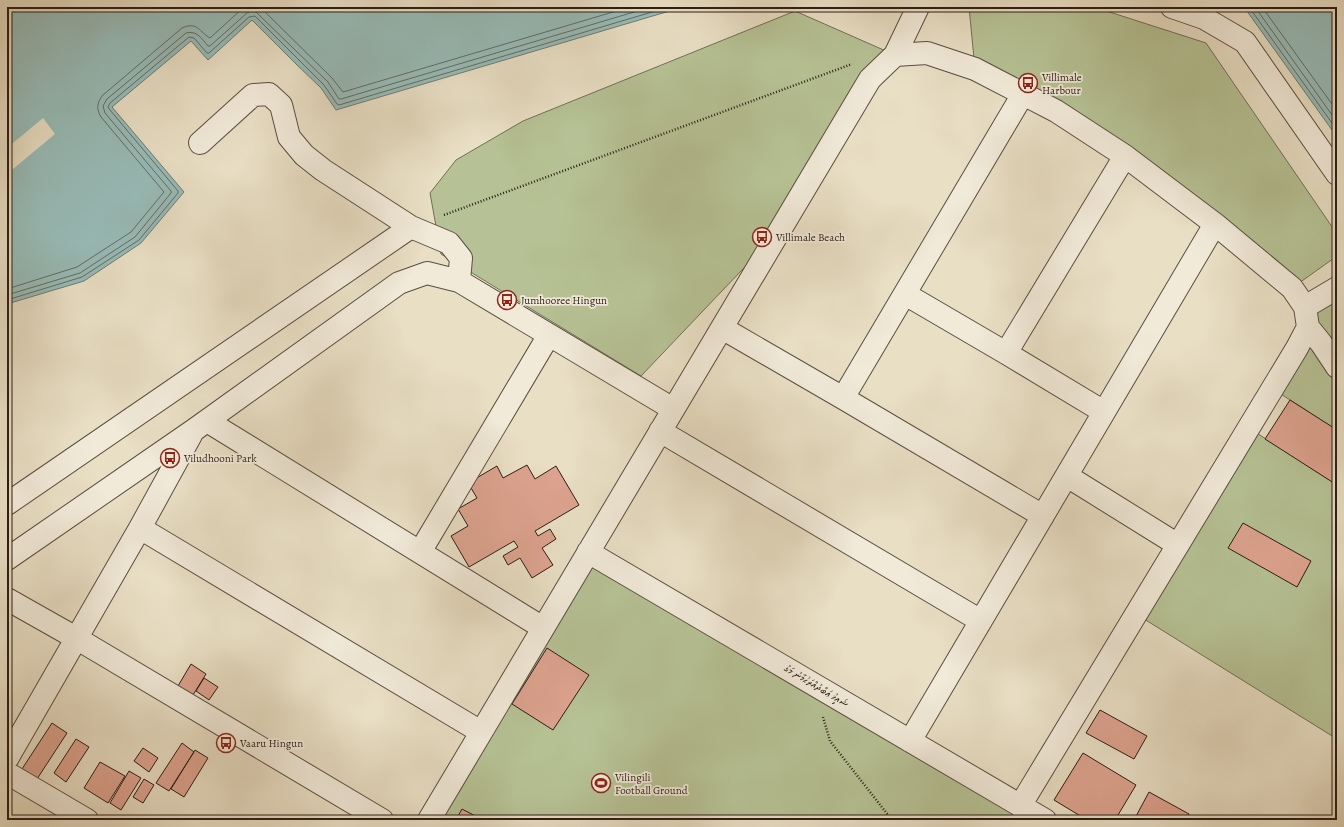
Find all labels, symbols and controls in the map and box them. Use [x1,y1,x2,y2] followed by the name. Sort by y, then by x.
[1041,70,1082,98] place label: Villimale Harbour
[1017,72,1039,94] bus stop icon: Villimale Harbour
[751,226,773,248] bus stop icon: Villimale Beach
[775,230,845,245] place label: Villimale Beach
[496,289,518,311] bus stop icon: Jumhooree Hingun
[521,293,607,308] place label: Jumhooree Hingun
[159,447,181,469] bus stop icon: Viludhooni Park
[183,451,257,466] place label: Viludhooni Park
[780,660,851,711] street label: ޝައިިޚު ޢަބްދުއްރަޙުމާނު މަގު
[215,732,237,754] bus stop icon: Vaaru Hingun
[239,736,303,751] place label: Vaaru Hingun
[614,770,688,798] place label: Vilingili Football Ground
[590,772,612,794] sports icon: Vilingili Football Ground

